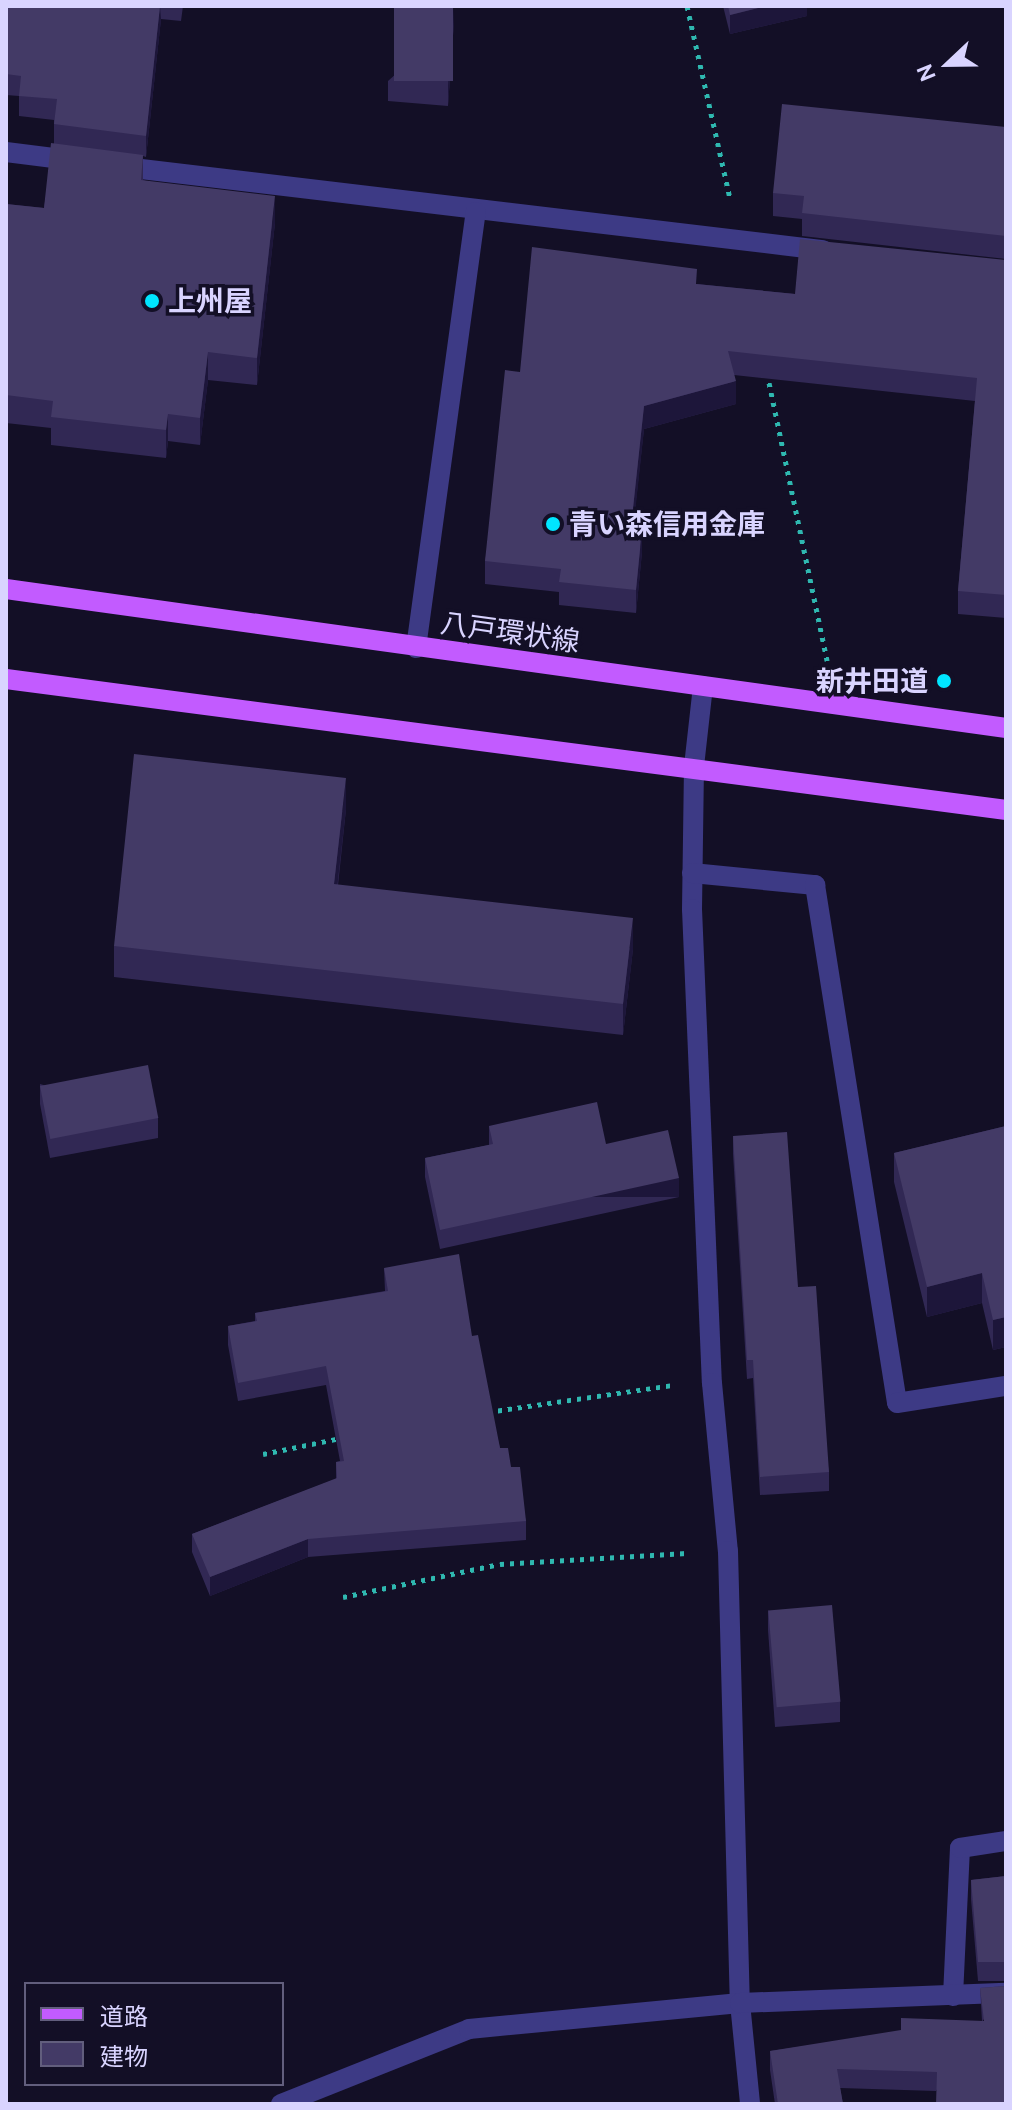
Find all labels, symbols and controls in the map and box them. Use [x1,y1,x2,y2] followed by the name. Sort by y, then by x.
[908,24,988,104] north arrow
[911,61,940,85] text: N
[168,284,252,318] place label: 上州屋
[143,292,161,310] marker: 上州屋
[569,507,765,541] place label: 青い森信用金庫
[544,515,562,533] marker: 青い森信用金庫
[438,606,582,658] street label: 八戸環状線
[816,664,928,698] place label: 新井田道
[935,672,953,690] marker: 新井田道
[24,1982,284,2086] legend
[100,2003,148,2030] text: 道路
[100,2043,148,2070] text: 建物

